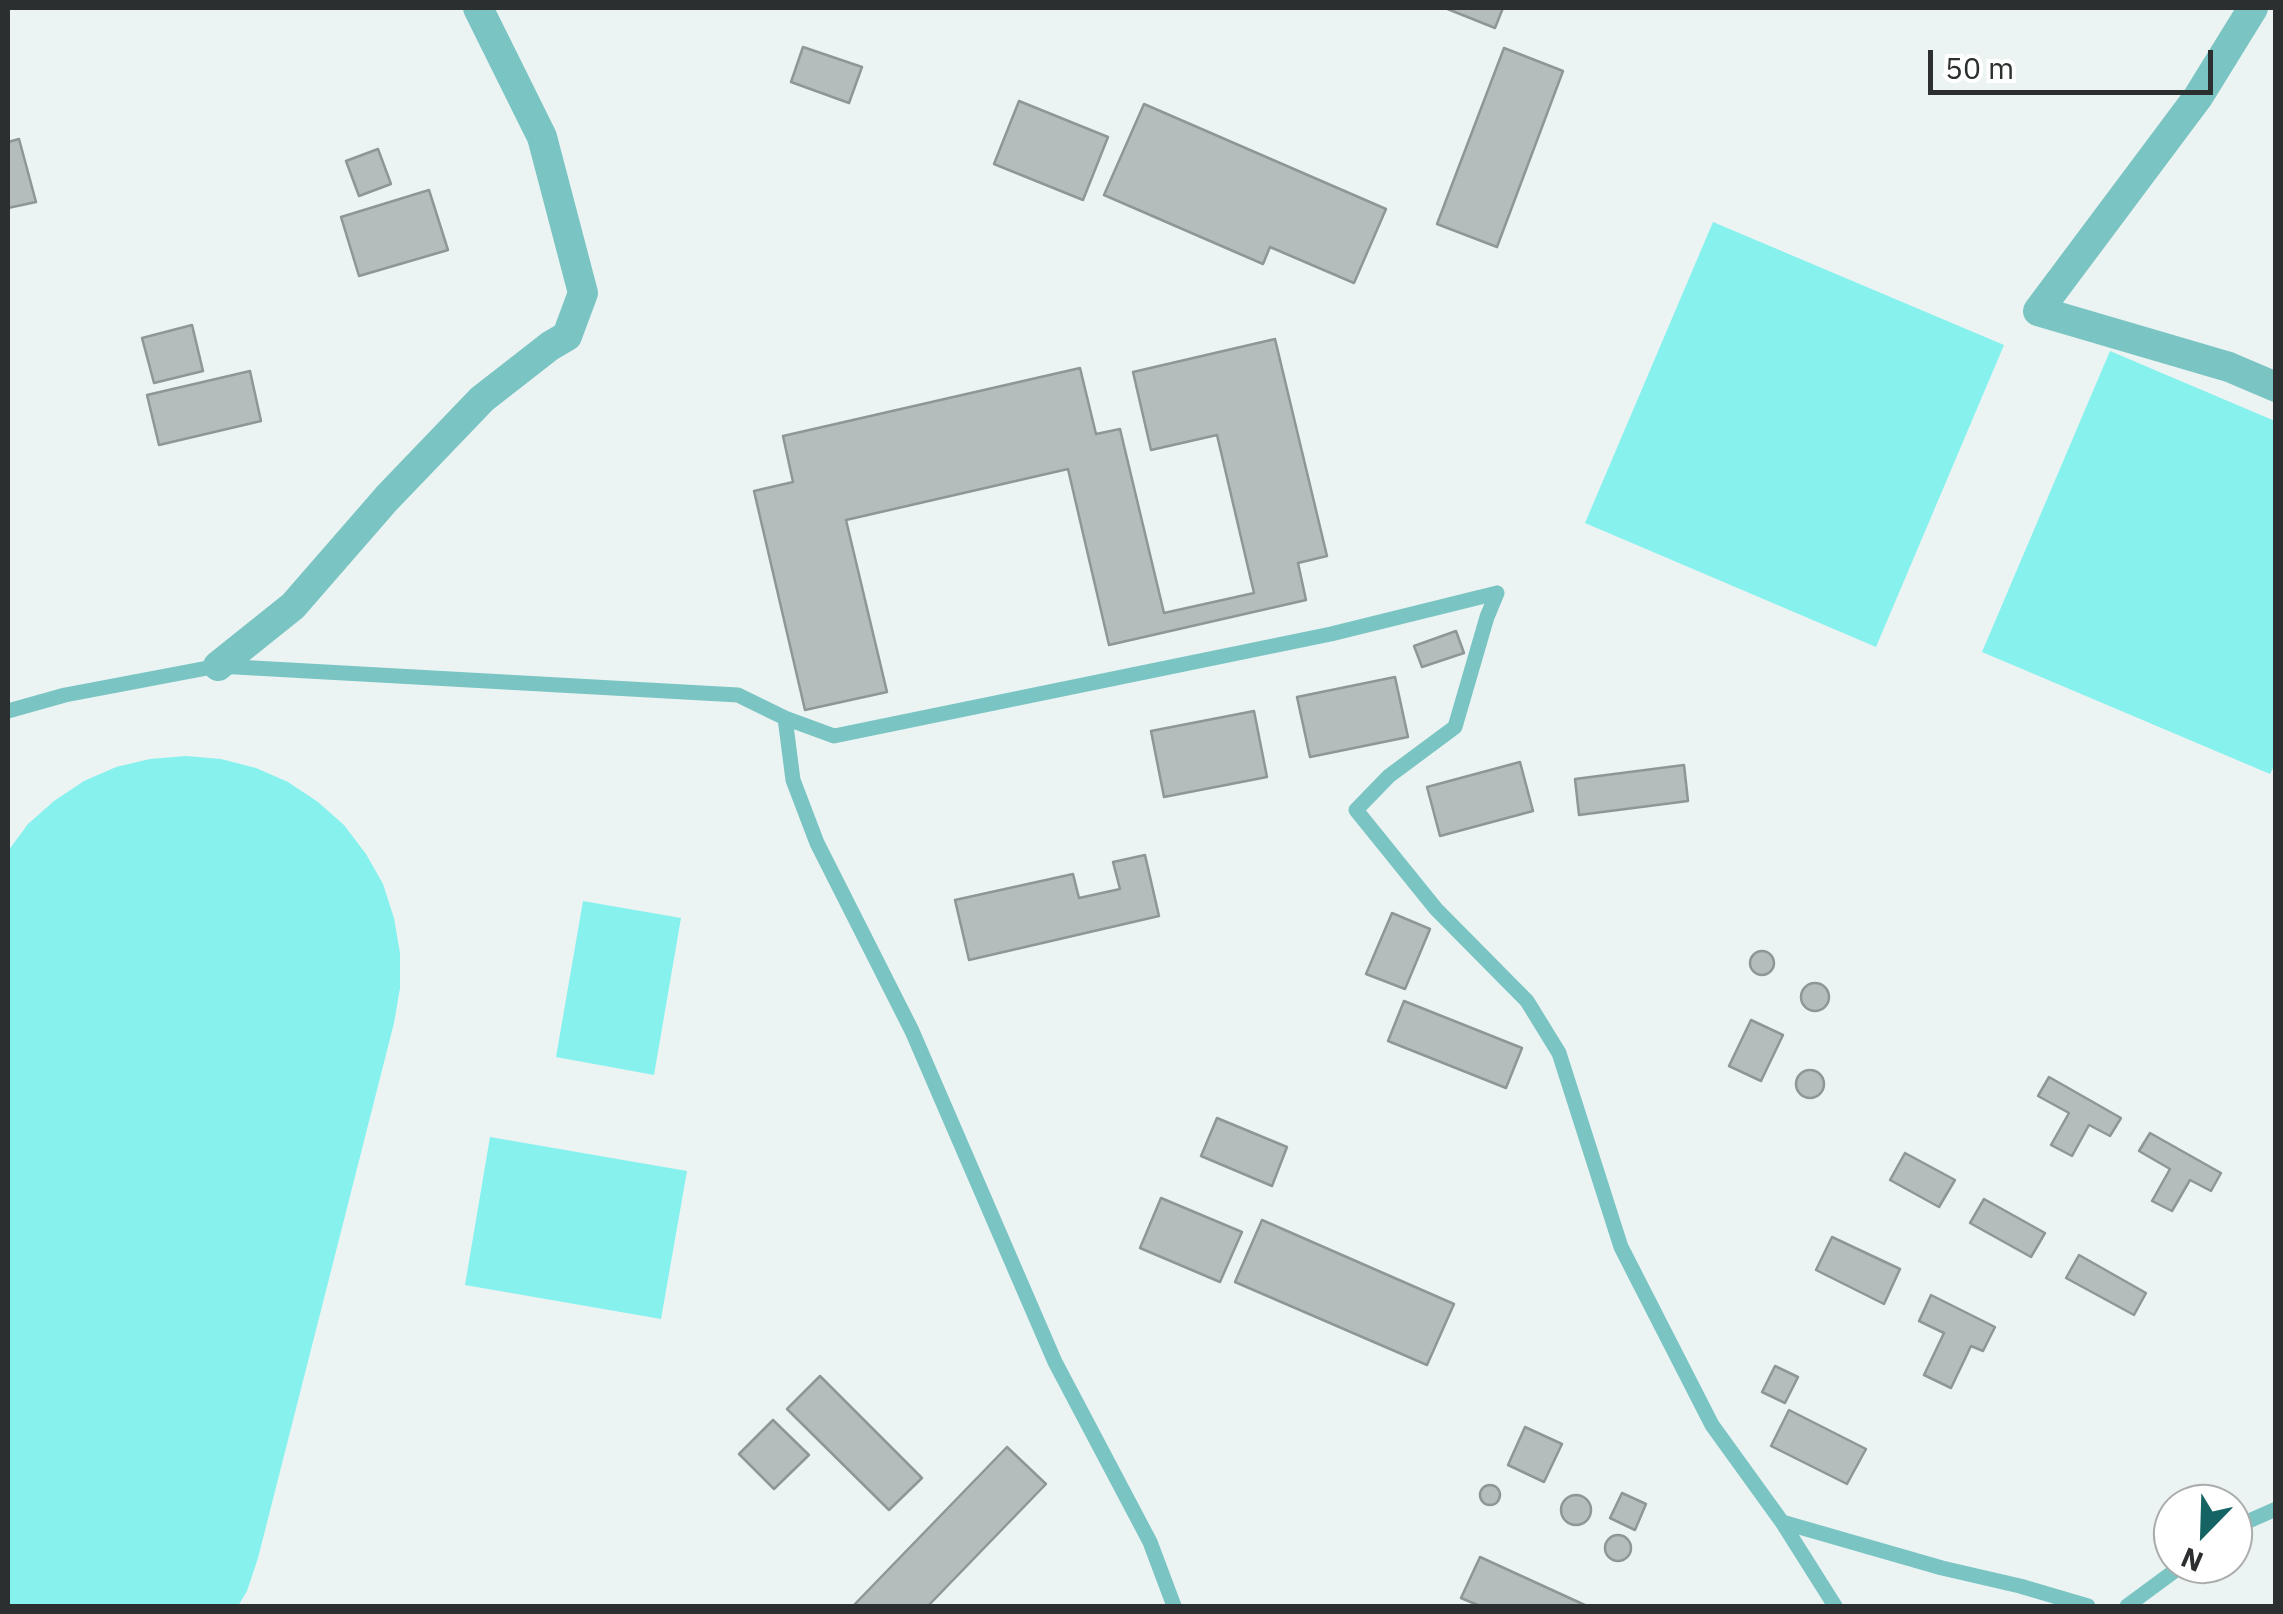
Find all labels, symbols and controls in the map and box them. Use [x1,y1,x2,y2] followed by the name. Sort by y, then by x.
[1933,30,2218,92] scale bar
[1945,48,2014,87] text: 50 m
[2153,1484,2253,1584] north arrow
[2175,1539,2208,1581] text: N

